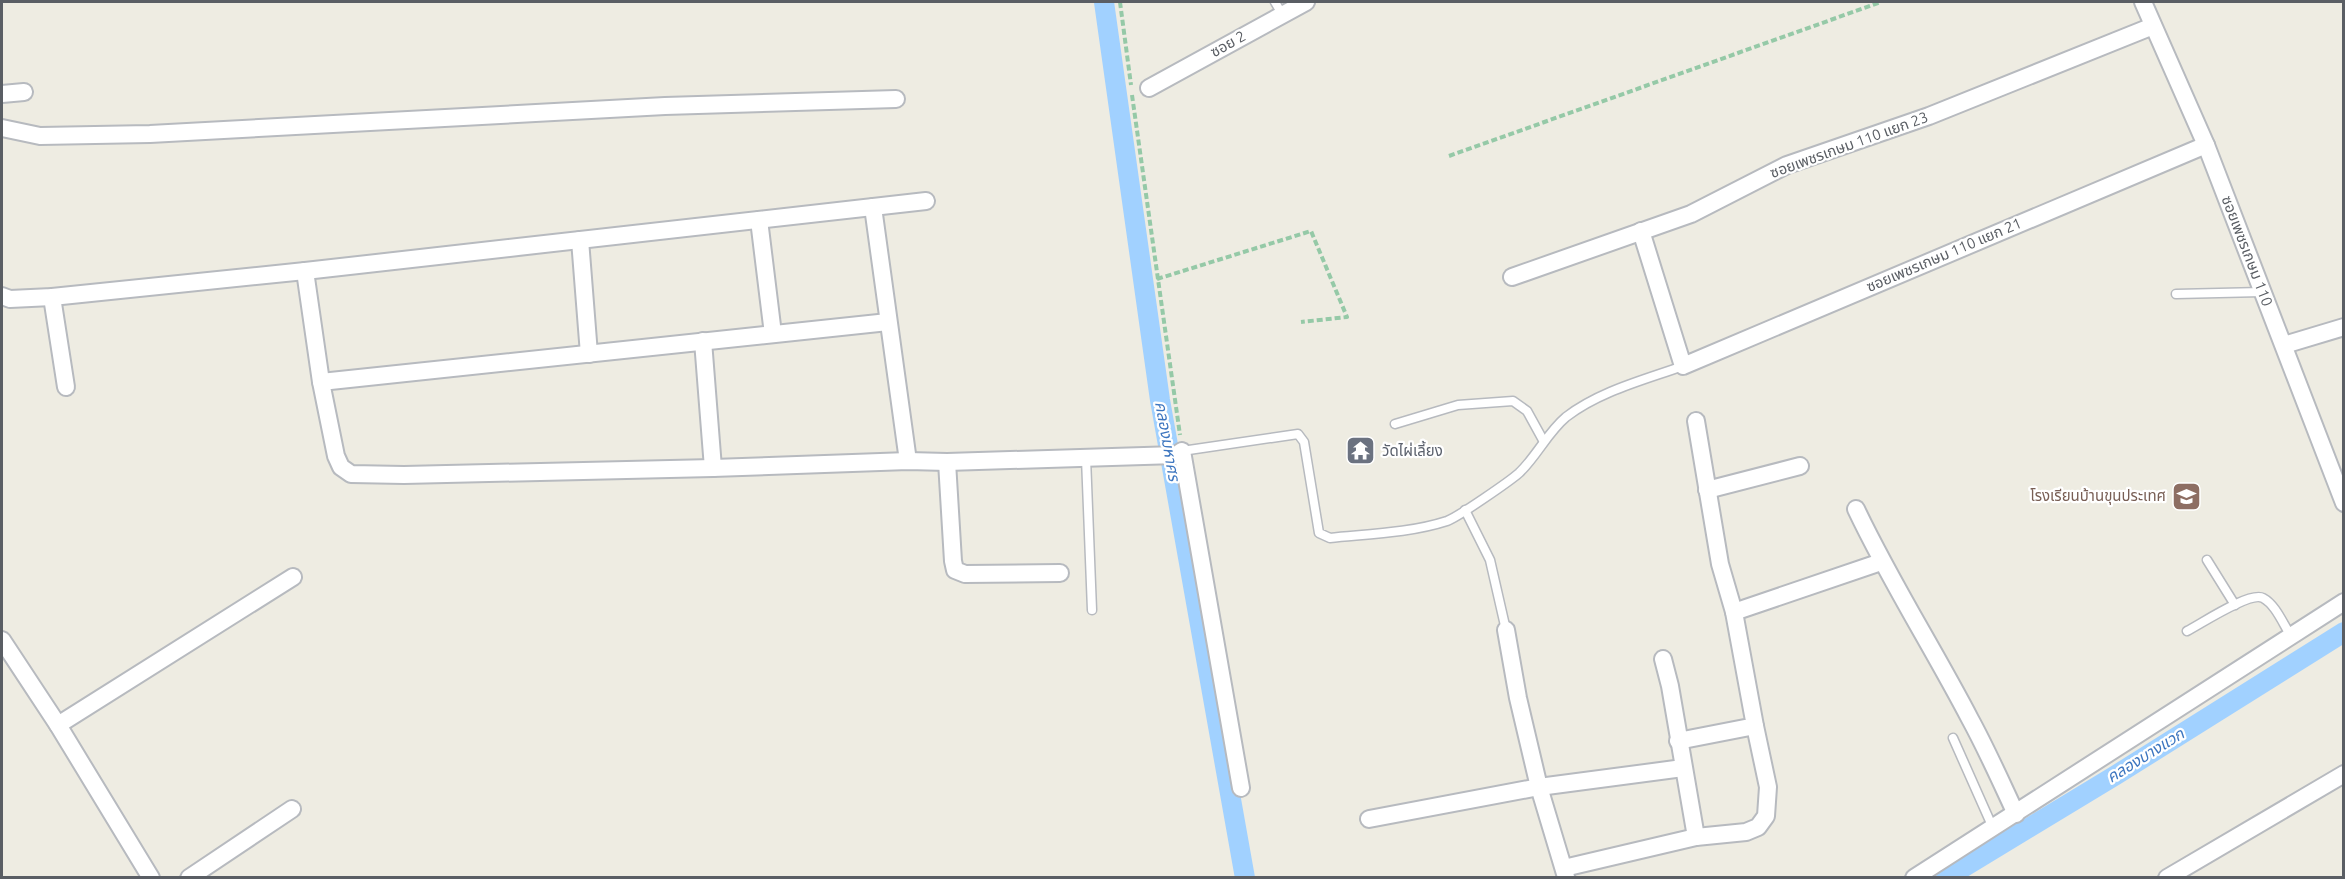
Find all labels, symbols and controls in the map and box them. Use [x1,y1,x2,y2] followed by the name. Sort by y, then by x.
[1207,27,1248,60] street label: ซอย 2
[1768,108,1930,181] street label: ซอยเพชรเกษม 110 แยก 23
[2219,193,2276,309] street label: ซอยเพชรเกษม 110
[1864,214,2024,295] street label: ซอยเพชรเกษม 110 แยก 21
[1152,400,1184,483] water label: คลองมหาศร
[1345,435,1377,467] temple icon: วัดไผ่เลี้ยง
[1382,440,1443,459] place label: วัดไผ่เลี้ยง
[2171,480,2203,512] school or university icon: โรงเรียนบ้านขุนประเทศ
[2030,487,2166,505] place label: โรงเรียนบ้านขุนประเทศ
[2103,723,2188,786] water label: คลองบางแวก

